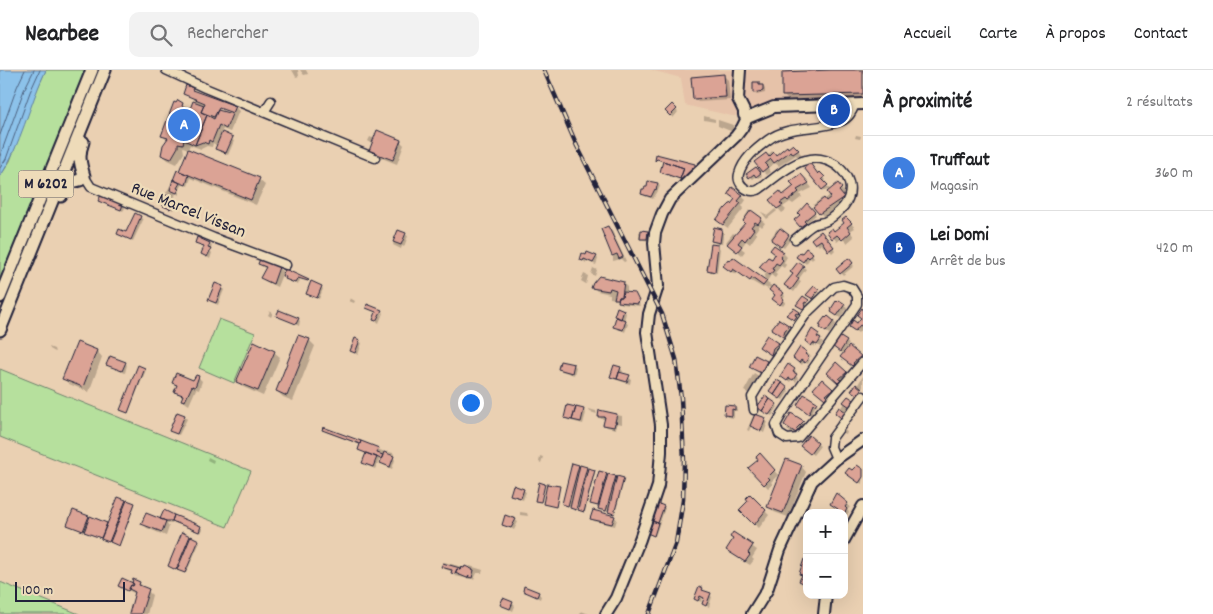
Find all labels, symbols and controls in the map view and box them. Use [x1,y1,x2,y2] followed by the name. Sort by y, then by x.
[129,12,479,57] search box
[25,18,99,52] text: Nearbee
[147,21,175,49] icon: search
[187,21,268,48] text: Rechercher
[903,22,951,47] text: Accueil
[979,22,1018,47] text: Carte
[1046,22,1106,47] text: À propos
[1134,22,1188,47] text: Contact
[883,88,972,118] text: À proximité
[818,91,850,129] pin: B
[1126,91,1193,114] text: 2 résultats
[168,106,200,144] pin: A
[930,148,990,175] text: Truffaut
[895,162,903,185] text: A
[1155,162,1193,185] text: 360 m
[18,170,74,198] road number: M 6202
[930,175,978,198] text: Magasin
[127,177,249,245] street label: Rue Marcel Vissan
[930,223,989,250] text: Lei Domi
[895,237,903,260] text: B
[1156,237,1193,260] text: 420 m
[930,250,1006,273] text: Arrêt de bus
[458,390,484,416] your location
[803,509,848,599] map controls
[803,509,848,554] button: +
[803,554,848,599] button: −
[15,579,125,602] scale bar
[22,581,53,601] text: 100 m

